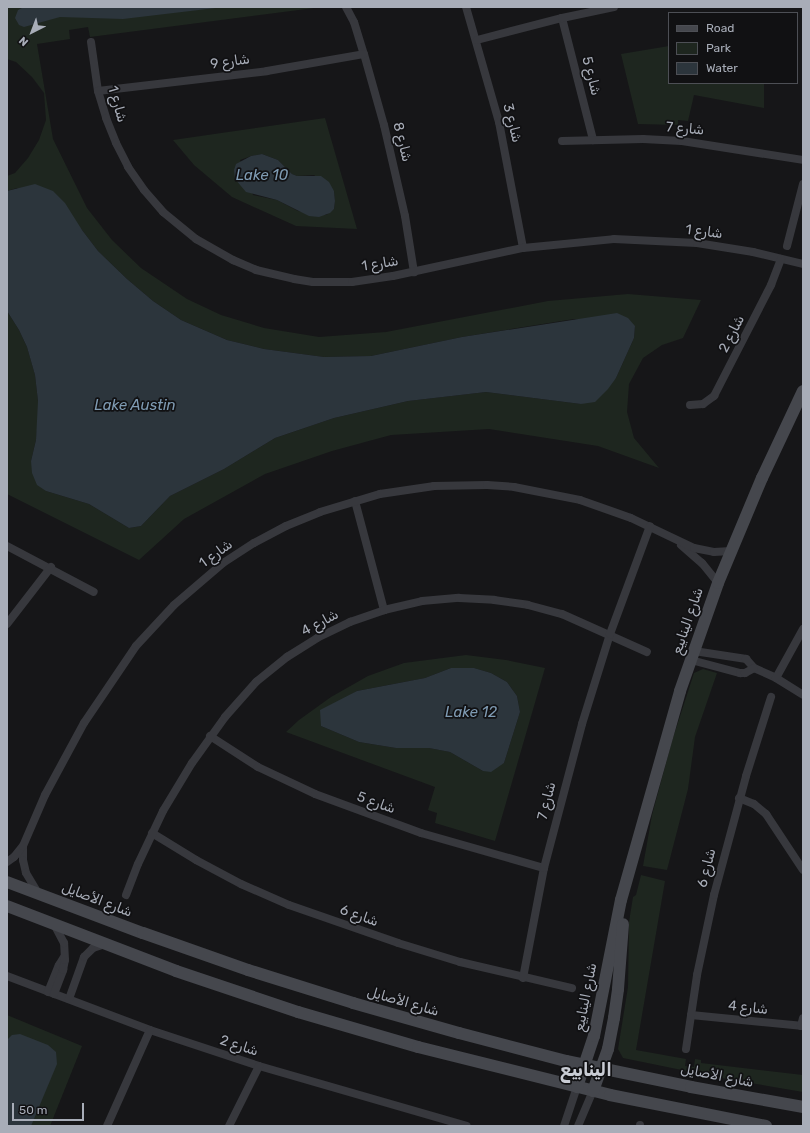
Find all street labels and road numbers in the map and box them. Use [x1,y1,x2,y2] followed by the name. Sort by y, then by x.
[209,51,251,73] street label: شارع 9
[578,55,604,97] street label: شارع 5
[104,84,130,124] street label: شارع 1
[499,102,525,144] street label: شارع 3
[665,119,705,139] street label: شارع 7
[389,120,415,164] street label: شارع 8
[684,221,724,243] street label: شارع 1
[360,253,400,275] street label: شارع 1
[716,313,748,355] street label: شارع 2
[196,536,236,572] street label: شارع 1
[669,586,707,656] street label: شارع الينابيع
[298,606,342,640] street label: شارع 4
[534,780,560,822] street label: شارع 7
[354,788,398,818] street label: شارع 5
[694,847,720,889] street label: شارع 6
[59,879,135,921] street label: شارع الأصايل
[337,902,381,930] street label: شارع 6
[571,961,601,1033] street label: شارع الينابيع
[365,984,441,1020] street label: شارع الأصايل
[727,998,769,1018] street label: شارع 4
[218,1032,260,1060] street label: شارع 2
[679,1061,755,1091] street label: شارع الأصايل

